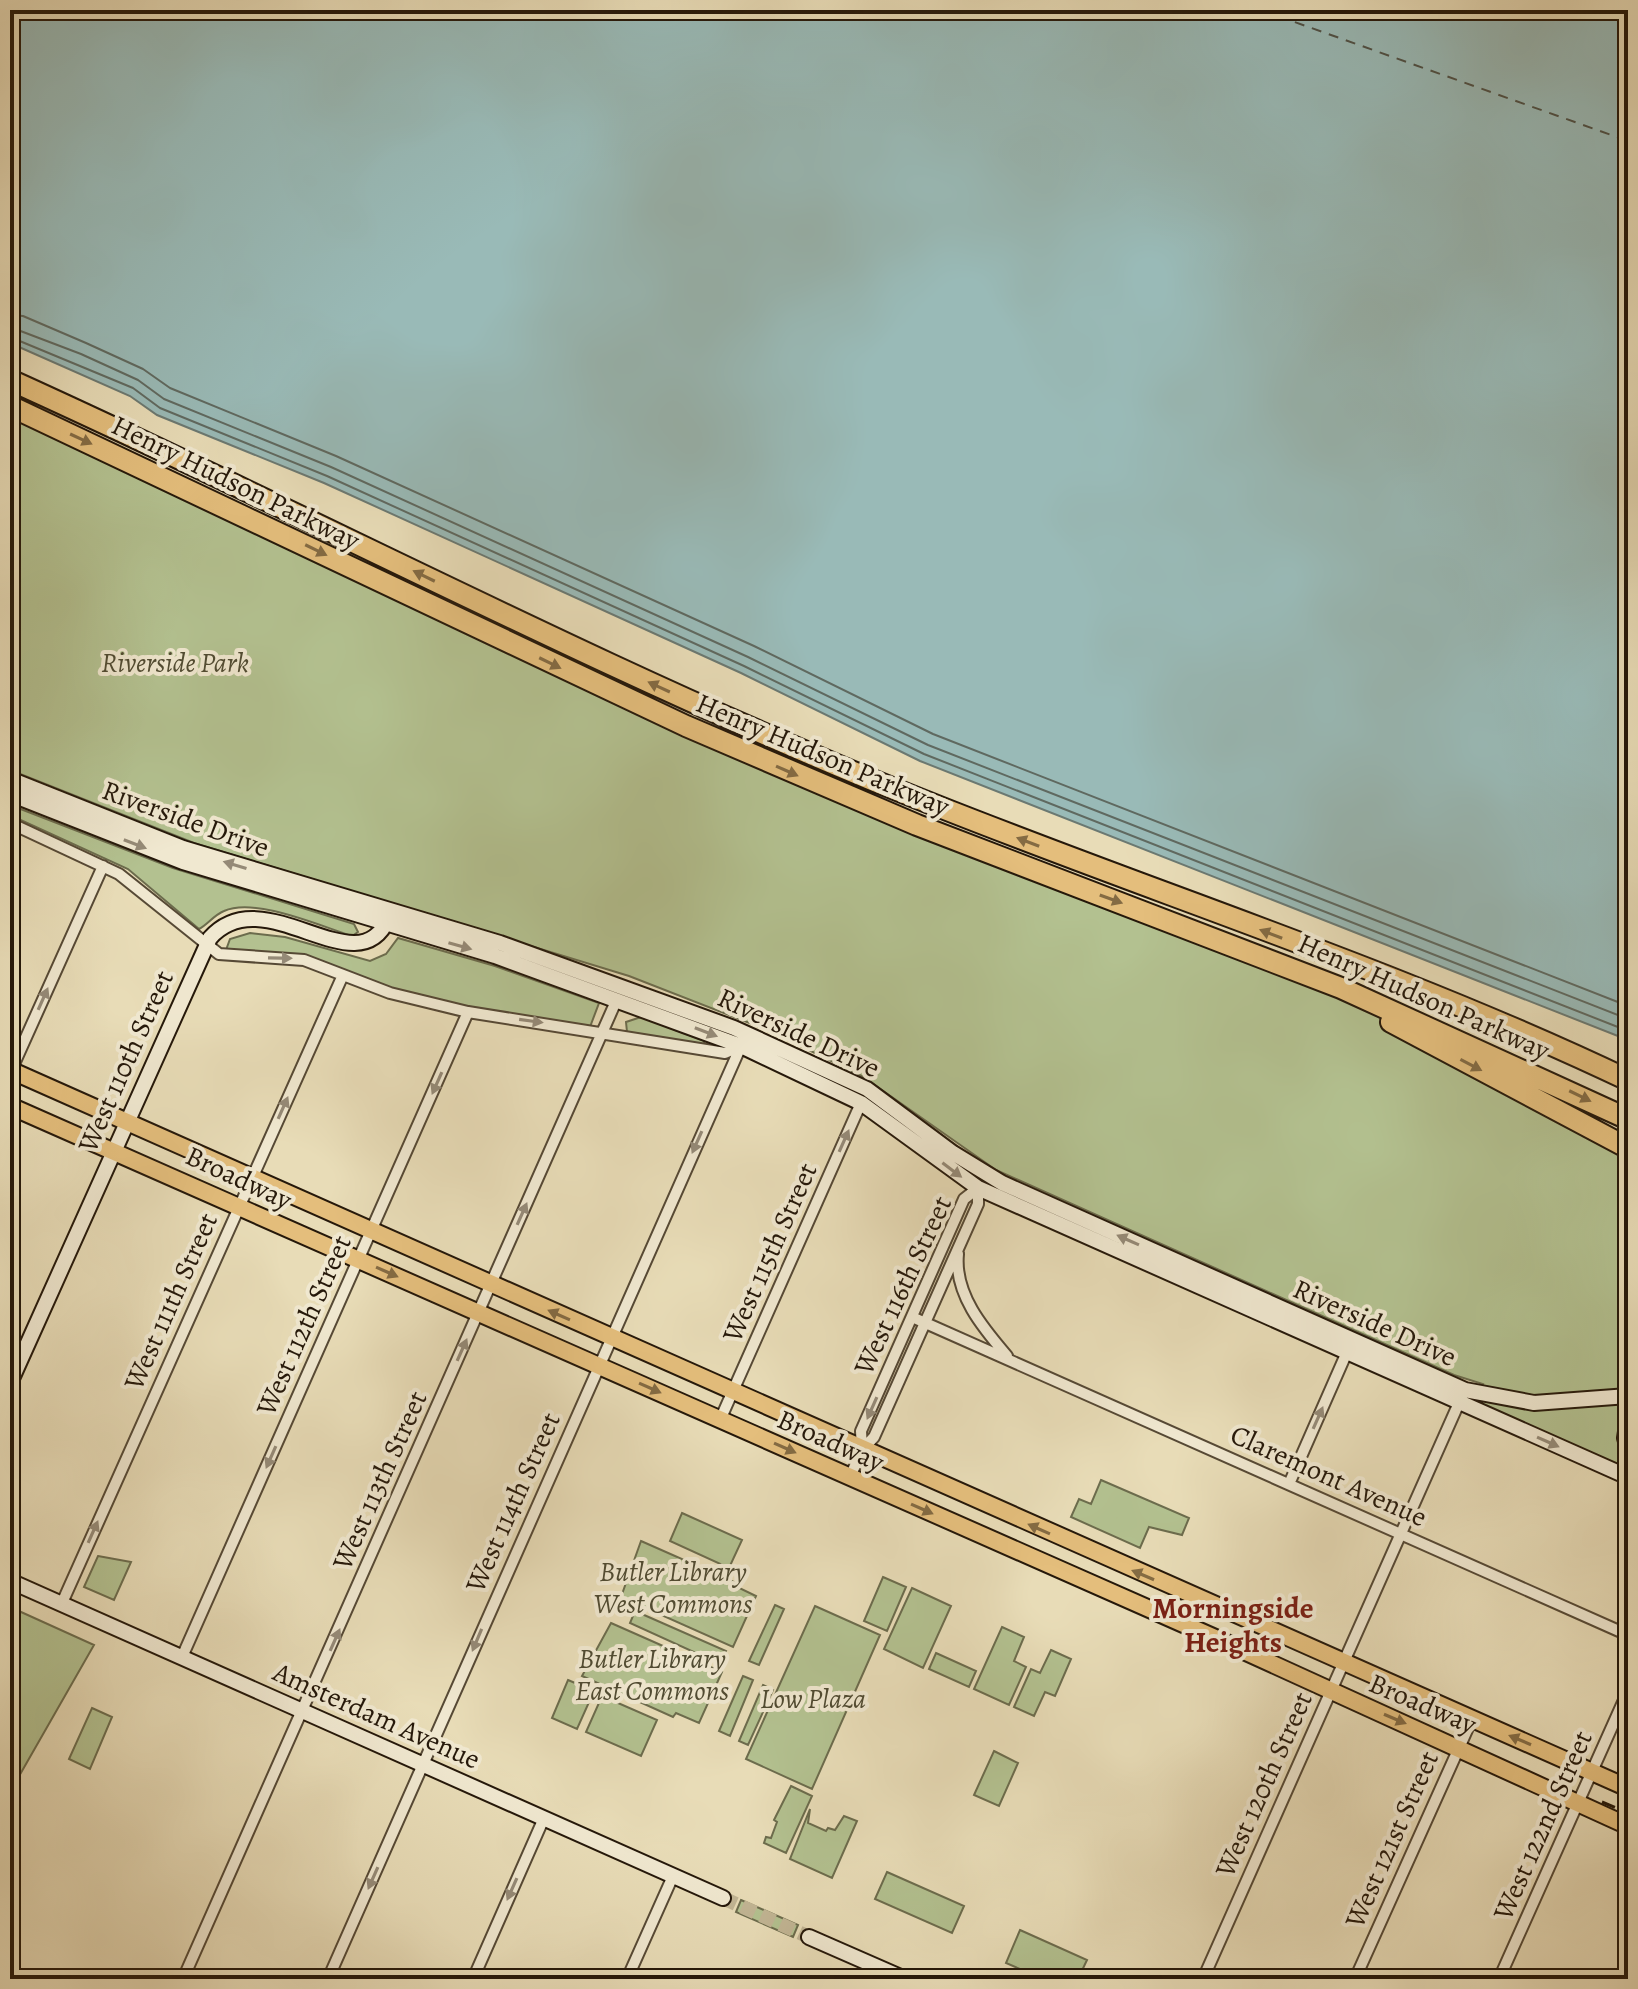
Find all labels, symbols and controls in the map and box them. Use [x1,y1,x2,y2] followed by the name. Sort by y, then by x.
[105,406,367,560] street label: Henry Hudson Parkway
[69,432,93,445] one-way arrow
[304,544,327,557] one-way arrow
[412,569,435,582] one-way arrow
[101,644,249,682] park label: Riverside Park
[538,656,561,670] one-way arrow
[647,680,671,694] one-way arrow
[690,684,956,826] street label: Henry Hudson Parkway
[775,764,798,777] one-way arrow
[97,771,274,867] street label: Riverside Drive
[1016,835,1040,848] one-way arrow
[123,838,147,851] one-way arrow
[223,858,247,871] one-way arrow
[1099,893,1123,906] one-way arrow
[1292,924,1556,1070] street label: Henry Hudson Parkway
[1259,927,1283,940] one-way arrow
[449,940,473,953] one-way arrow
[268,952,293,965] one-way arrow
[68,964,183,1159] street label: West 110th Street
[711,979,886,1087] street label: Riverside Drive
[37,987,50,1011] one-way arrow
[518,1015,543,1028] one-way arrow
[694,1026,718,1039] one-way arrow
[1459,1058,1482,1071] one-way arrow
[430,1072,443,1095] one-way arrow
[1568,1089,1591,1103] one-way arrow
[276,1096,290,1120] one-way arrow
[837,1129,851,1153] one-way arrow
[691,1130,704,1154] one-way arrow
[179,1137,298,1219] street label: Broadway
[713,1157,826,1349] street label: West 115th Street
[942,1162,962,1178] one-way arrow
[844,1190,961,1382] street label: West 116th Street
[515,1202,529,1226] one-way arrow
[115,1207,227,1397] street label: West 111th Street
[247,1229,361,1422] street label: West 112th Street
[1116,1233,1139,1247] one-way arrow
[375,1265,399,1278] one-way arrow
[1287,1270,1462,1376] street label: Riverside Drive
[547,1309,570,1322] one-way arrow
[455,1338,468,1362] one-way arrow
[638,1381,662,1395] one-way arrow
[323,1385,436,1577] street label: West 113th Street
[865,1396,878,1420] one-way arrow
[771,1401,890,1481] street label: Broadway
[1312,1406,1325,1430] one-way arrow
[456,1407,570,1599] street label: West 114th Street
[1224,1416,1433,1536] street label: Claremont Avenue
[1536,1436,1560,1449] one-way arrow
[773,1442,797,1455] one-way arrow
[264,1445,277,1468] one-way arrow
[910,1502,934,1515] one-way arrow
[87,1520,100,1544] one-way arrow
[1027,1522,1051,1536] one-way arrow
[594,1553,753,1623] park label: Butler Library West Commons
[1132,1568,1155,1581] one-way arrow
[1152,1588,1314,1662] district label: Morningside Heights
[328,1628,341,1651] one-way arrow
[471,1628,484,1652] one-way arrow
[575,1640,729,1710] park label: Butler Library East Commons
[266,1653,486,1779] street label: Amsterdam Avenue
[1363,1664,1483,1744] street label: Broadway
[760,1680,866,1718] park label: Low Plaza
[1206,1686,1322,1884] street label: West 120th Street
[1383,1712,1407,1725] one-way arrow
[1484,1725,1602,1927] street label: West 122nd Street
[1508,1734,1532,1747] one-way arrow
[1336,1745,1448,1935] street label: West 121st Street
[366,1866,380,1890] one-way arrow
[506,1877,519,1901] one-way arrow

